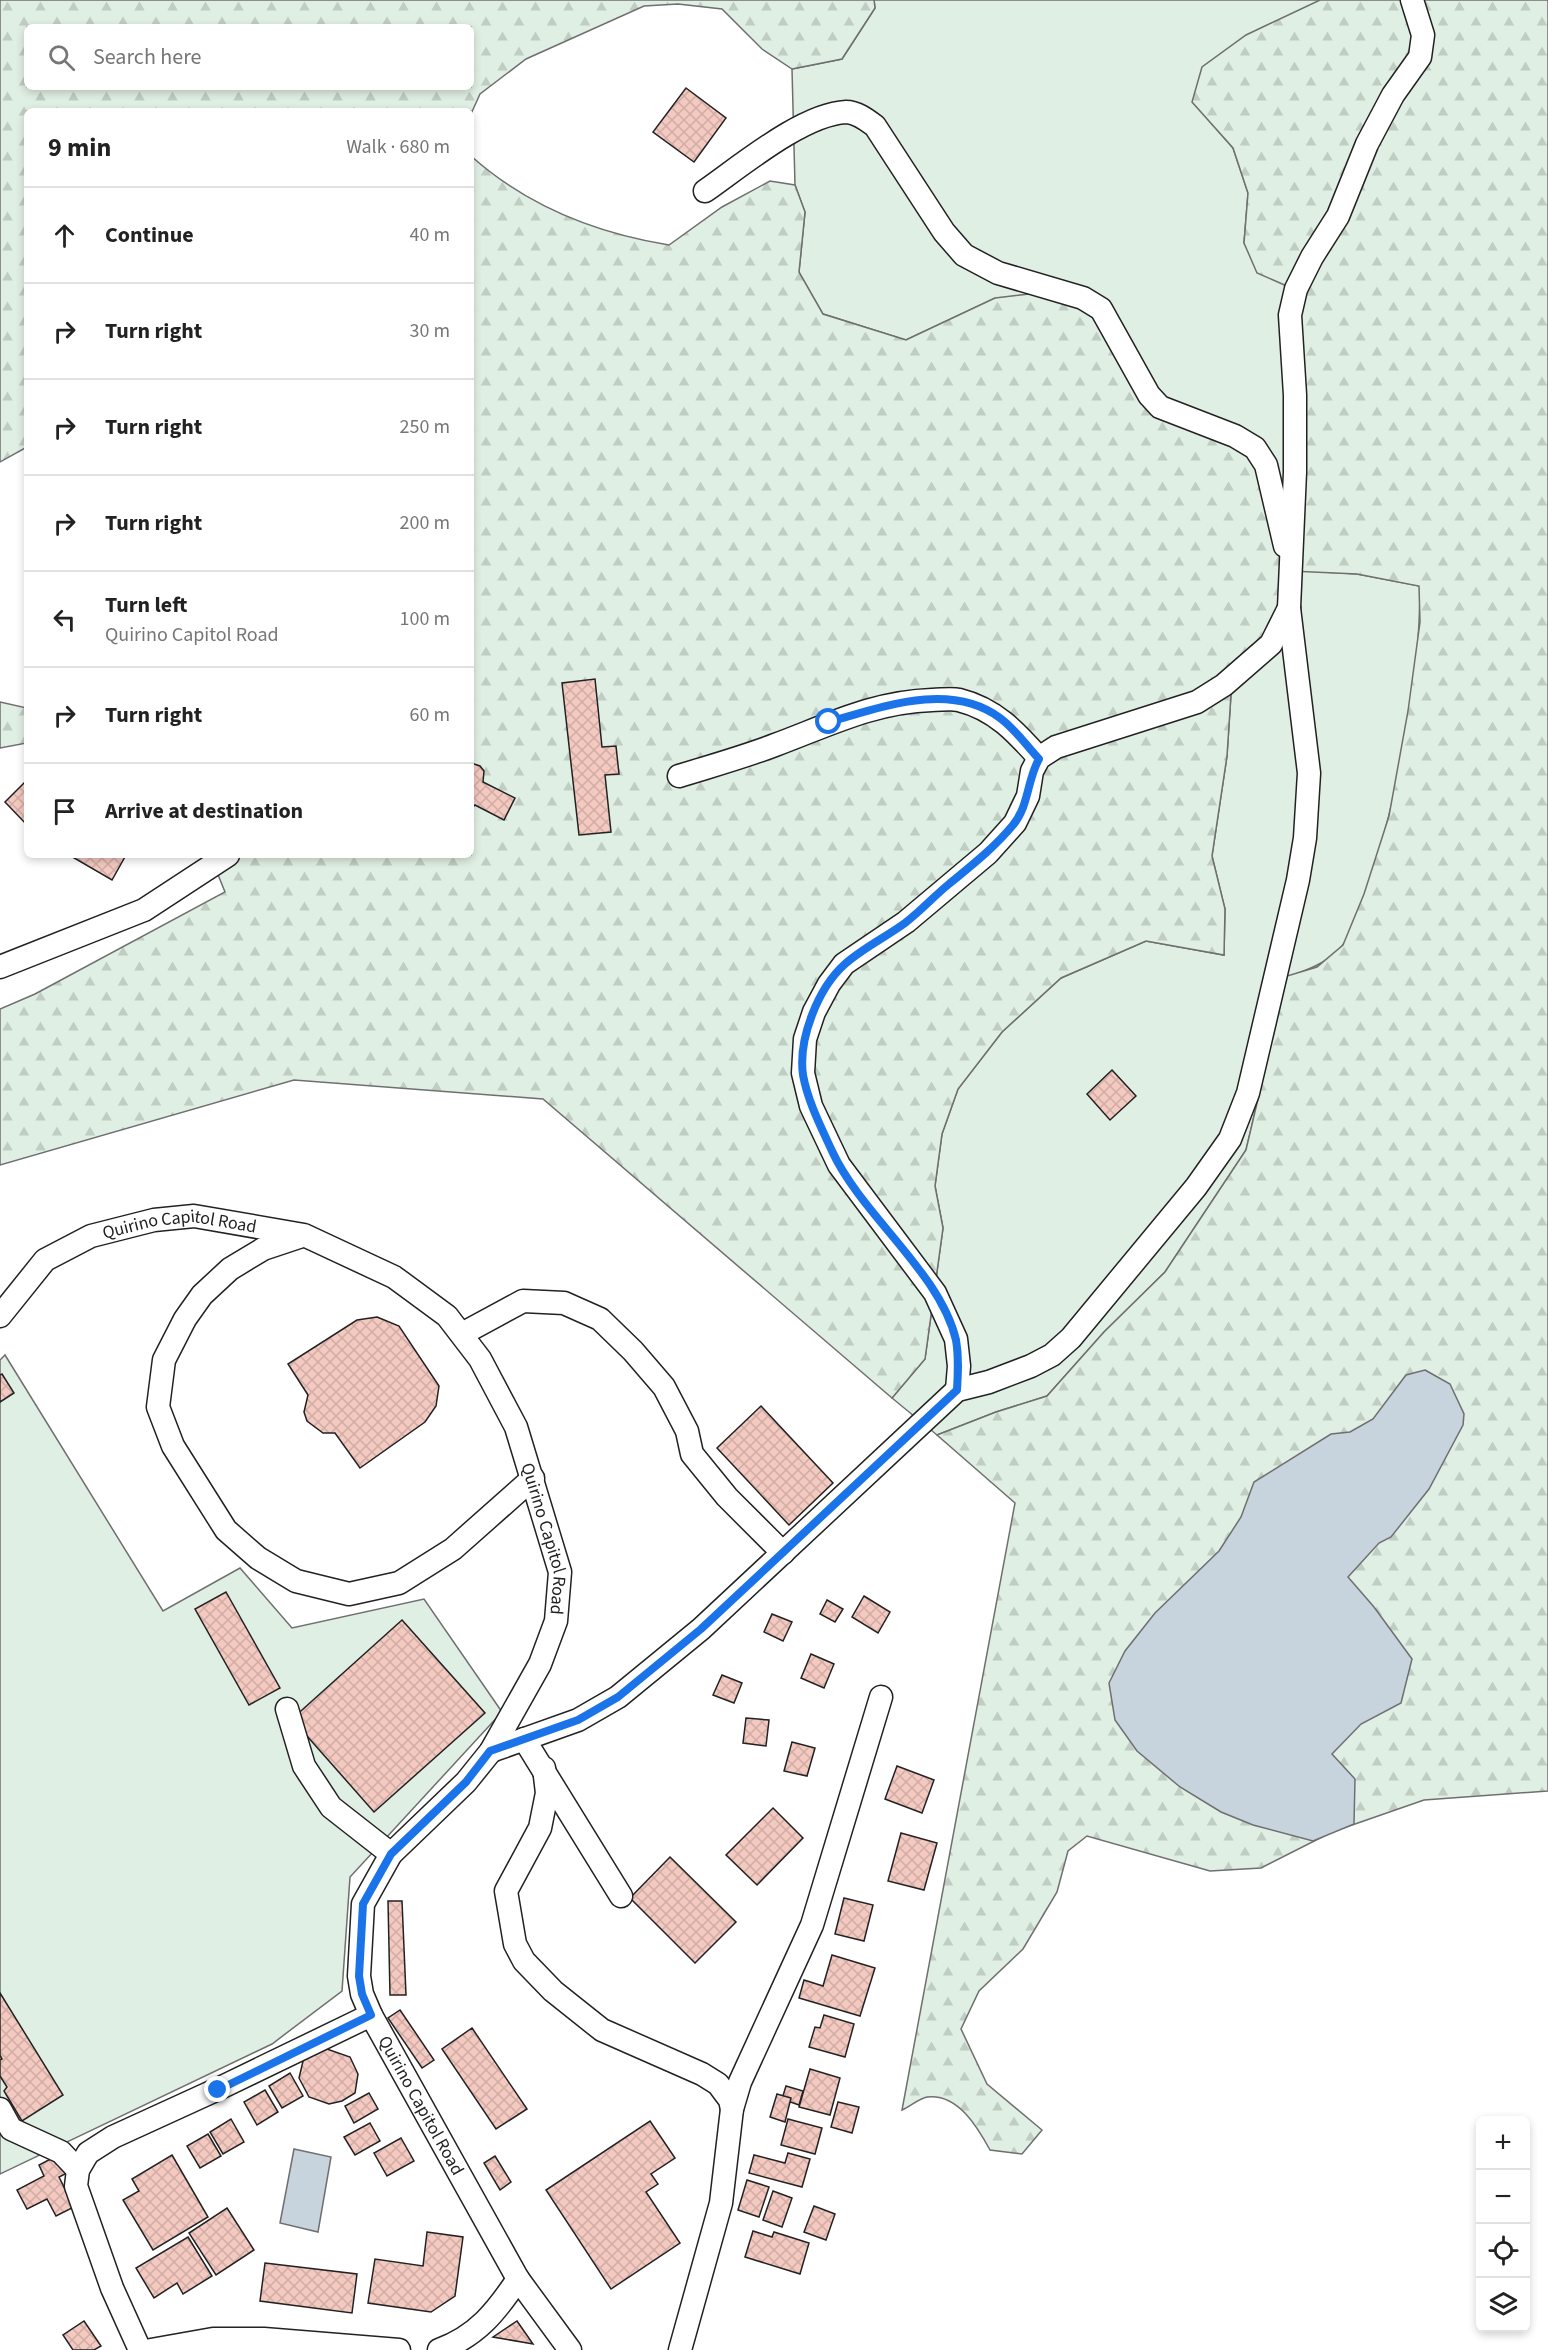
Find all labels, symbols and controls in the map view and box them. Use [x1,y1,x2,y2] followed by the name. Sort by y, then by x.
[24,24,474,90] search box
[45,41,78,74] icon: search
[93,41,201,73] text: Search here
[48,129,111,166] text: 9 min
[346,133,450,161] text: Walk · 680 m
[48,219,81,252] icon: ahead
[105,219,194,251] text: Continue
[410,221,450,249] text: 40 m
[48,315,81,348] icon: right
[105,315,202,347] text: Turn right
[410,317,450,345] text: 30 m
[48,411,81,444] icon: right
[105,411,202,443] text: Turn right
[400,413,450,441] text: 250 m
[48,507,81,540] icon: right
[105,507,202,539] text: Turn right
[400,509,450,537] text: 200 m
[105,589,187,621] text: Turn left
[48,603,81,636] icon: left
[400,605,450,633] text: 100 m
[105,621,279,649] text: Quirino Capitol Road
[48,699,81,732] icon: right
[105,699,202,731] text: Turn right
[410,701,450,729] text: 60 m
[815,708,841,734] route start
[48,795,81,828] icon: arrive
[105,795,303,827] text: Arrive at destination
[100,1204,258,1246] street label: Quirino Capitol Road
[515,1460,572,1616] street label: Quirino Capitol Road
[372,2031,470,2180] street label: Quirino Capitol Road
[204,2076,230,2102] route end
[1476,2116,1530,2332] map controls
[1476,2116,1530,2170] button: +
[1476,2170,1530,2224] button: −
[1476,2224,1530,2278] button: locate
[1476,2278,1530,2332] button: layers

